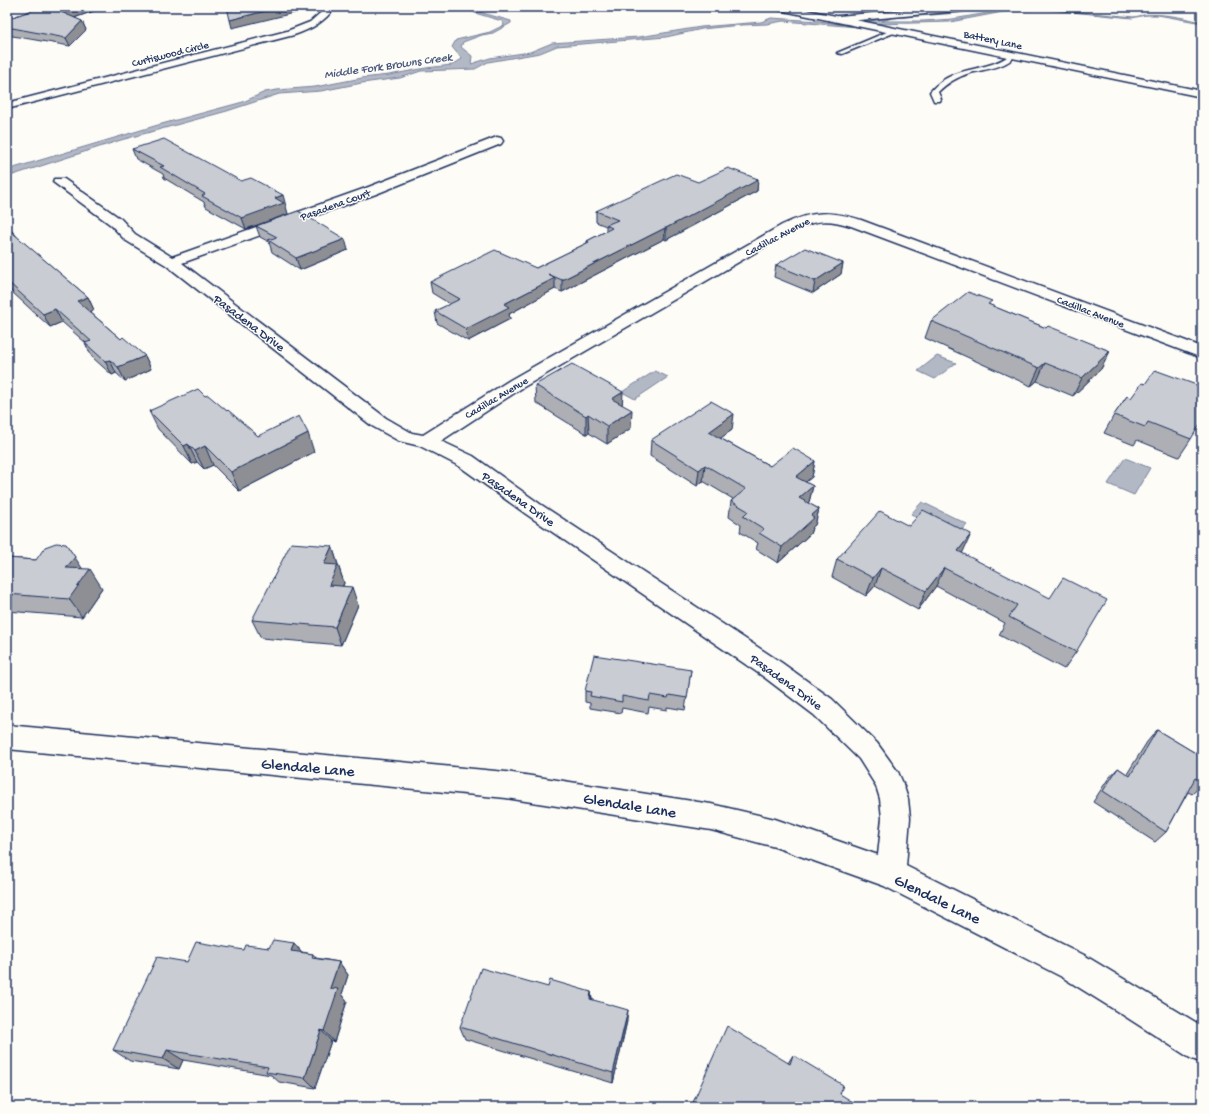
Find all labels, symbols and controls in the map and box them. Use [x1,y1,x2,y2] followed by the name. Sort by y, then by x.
[961,29,1023,53] street label: Battery Lane
[131,39,211,70] street label: Curtiswood Circle
[324,51,455,83] water label: Middle Fork Browns Creek
[298,187,374,224] street label: Pasadena Court
[744,216,813,260] street label: Cadillac Avenue
[209,292,287,356] street label: Pasadena Drive
[1055,294,1126,331] street label: Cadillac Avenue
[463,375,531,422] street label: Cadillac Avenue
[477,469,557,531] street label: Pasadena Drive
[746,651,825,714] street label: Pasadena Drive
[260,756,356,783] street label: Glendale Lane
[582,791,678,824] street label: Glendale Lane
[890,872,983,931] street label: Glendale Lane

